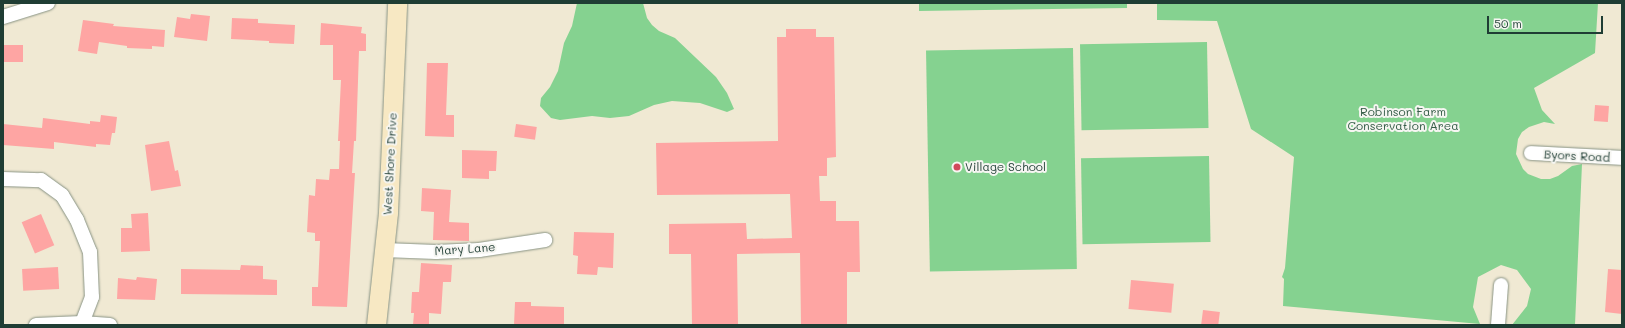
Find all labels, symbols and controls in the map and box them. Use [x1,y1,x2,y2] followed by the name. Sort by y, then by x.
[1489,8,1605,34] scale bar
[1494,15,1522,31] text: 50 m
[1347,105,1459,133] park label: Robinson Farm Conservation Area
[380,112,400,216] street label: West Shore Drive
[1543,147,1611,165] street label: Byors Road
[965,160,1046,174] place label: Village School
[952,162,962,172] marker: Village School
[434,240,496,258] street label: Mary Lane

